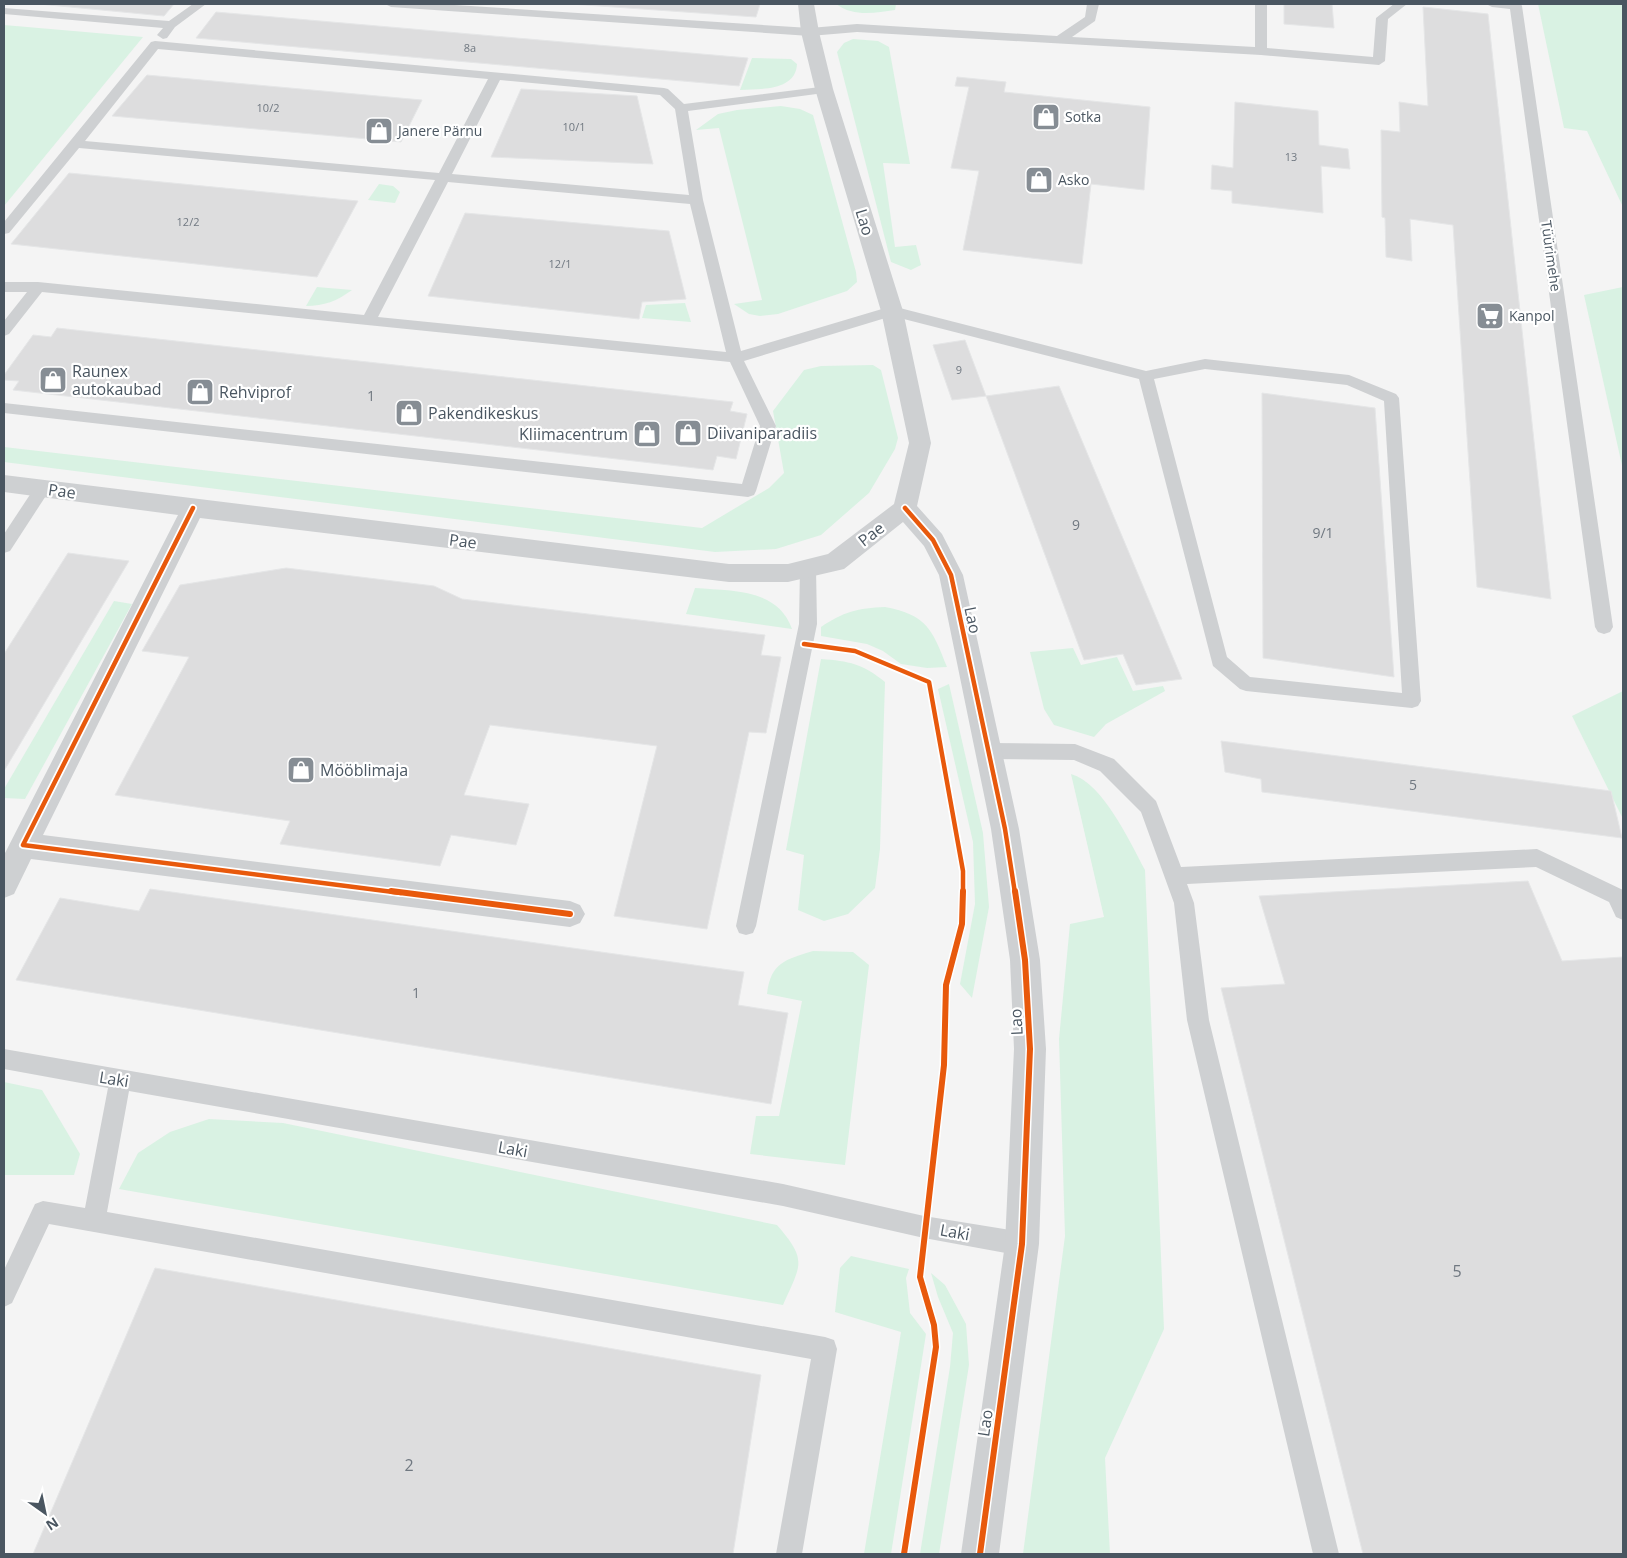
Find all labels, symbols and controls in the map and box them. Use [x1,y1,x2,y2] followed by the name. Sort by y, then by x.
[464,40,476,55] house number: 8a
[257,100,279,115] house number: 10/2
[1031,102,1061,132] shop icon: Sotka
[1065,107,1101,126] place label: Sotka
[364,116,394,146] shop icon: Janere Pärnu
[563,119,585,134] house number: 10/1
[396,121,482,140] place label: Janere Pärnu
[1285,149,1297,164] house number: 13
[1024,165,1054,195] shop icon: Asko
[1058,170,1089,189] place label: Asko
[851,206,879,238] street label: Lao
[177,214,199,229] house number: 12/2
[1537,219,1566,293] street label: Tüürimehe
[549,256,571,271] house number: 12/1
[1475,301,1505,331] supermarket icon: Kanpol
[1509,306,1554,325] place label: Kanpol
[72,360,162,400] place label: Raunex autokaubad
[956,362,962,377] house number: 9
[38,365,68,395] shop icon: Raunex autokaubad
[185,377,215,407] shop icon: Rehviprof
[219,381,293,403] place label: Rehviprof
[367,386,375,405] house number: 1
[394,398,424,428] shop icon: Pakendikeskus
[428,402,538,424] place label: Pakendikeskus
[673,418,703,448] shop icon: Diivaniparadiis
[632,419,662,449] shop icon: Kliimacentrum
[707,422,817,444] place label: Diivaniparadiis
[519,423,628,445] place label: Kliimacentrum
[47,478,77,504] street label: Pae
[1072,515,1080,534] house number: 9
[853,517,889,551] street label: Pae
[1312,523,1334,542] house number: 9/1
[448,528,478,554] street label: Pae
[959,605,987,635] street label: Lao
[286,755,316,785] shop icon: Mööblimaja
[320,759,408,781] place label: Mööblimaja
[1409,775,1417,794] house number: 5
[412,983,420,1002] house number: 1
[1004,1008,1028,1036] street label: Lao
[98,1066,130,1092] street label: Laki
[496,1136,530,1162] street label: Laki
[938,1219,972,1245] street label: Laki
[1452,1260,1462,1282] house number: 5
[972,1408,998,1438] street label: Lao
[404,1454,414,1476] house number: 2
[20,1488,70,1538] north arrow
[42,1513,62,1535] text: N

